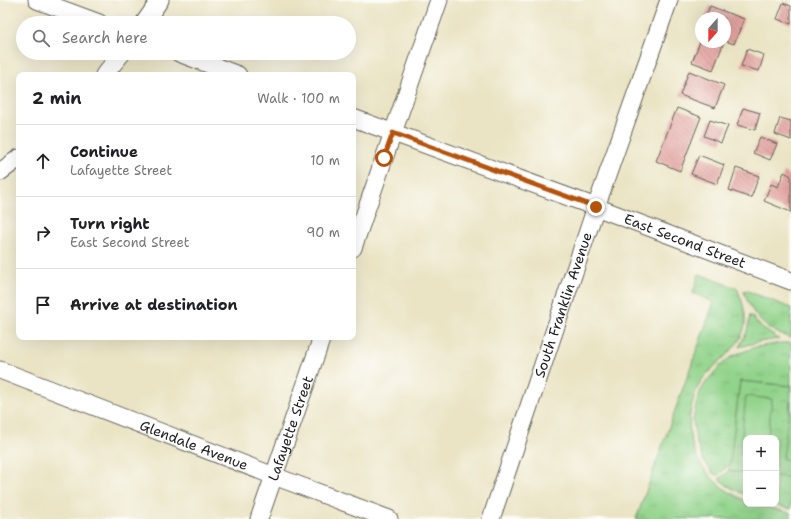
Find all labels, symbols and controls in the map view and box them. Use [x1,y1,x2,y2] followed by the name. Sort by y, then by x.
[695,12,731,48] north arrow
[16,16,356,60] search box
[30,27,52,49] icon: search
[62,28,148,48] text: Search here
[32,87,82,109] text: 2 min
[257,90,340,107] text: Walk · 100 m
[70,142,138,162] text: Continue
[375,149,393,167] route start
[32,150,54,172] icon: ahead
[310,152,340,169] text: 10 m
[70,162,172,179] text: Lafayette Street
[587,198,605,216] route end
[622,210,748,272] street label: East Second Street
[70,214,150,234] text: Turn right
[32,222,54,244] icon: right
[306,224,340,241] text: 90 m
[530,230,596,380] street label: South Franklin Avenue
[70,234,189,251] text: East Second Street
[32,294,54,316] icon: arrive
[70,295,238,315] text: Arrive at destination
[264,373,317,483] street label: Lafayette Street
[137,416,251,474] street label: Glendale Avenue
[743,435,779,507] map controls
[743,435,779,471] button: +
[743,471,779,507] button: −

